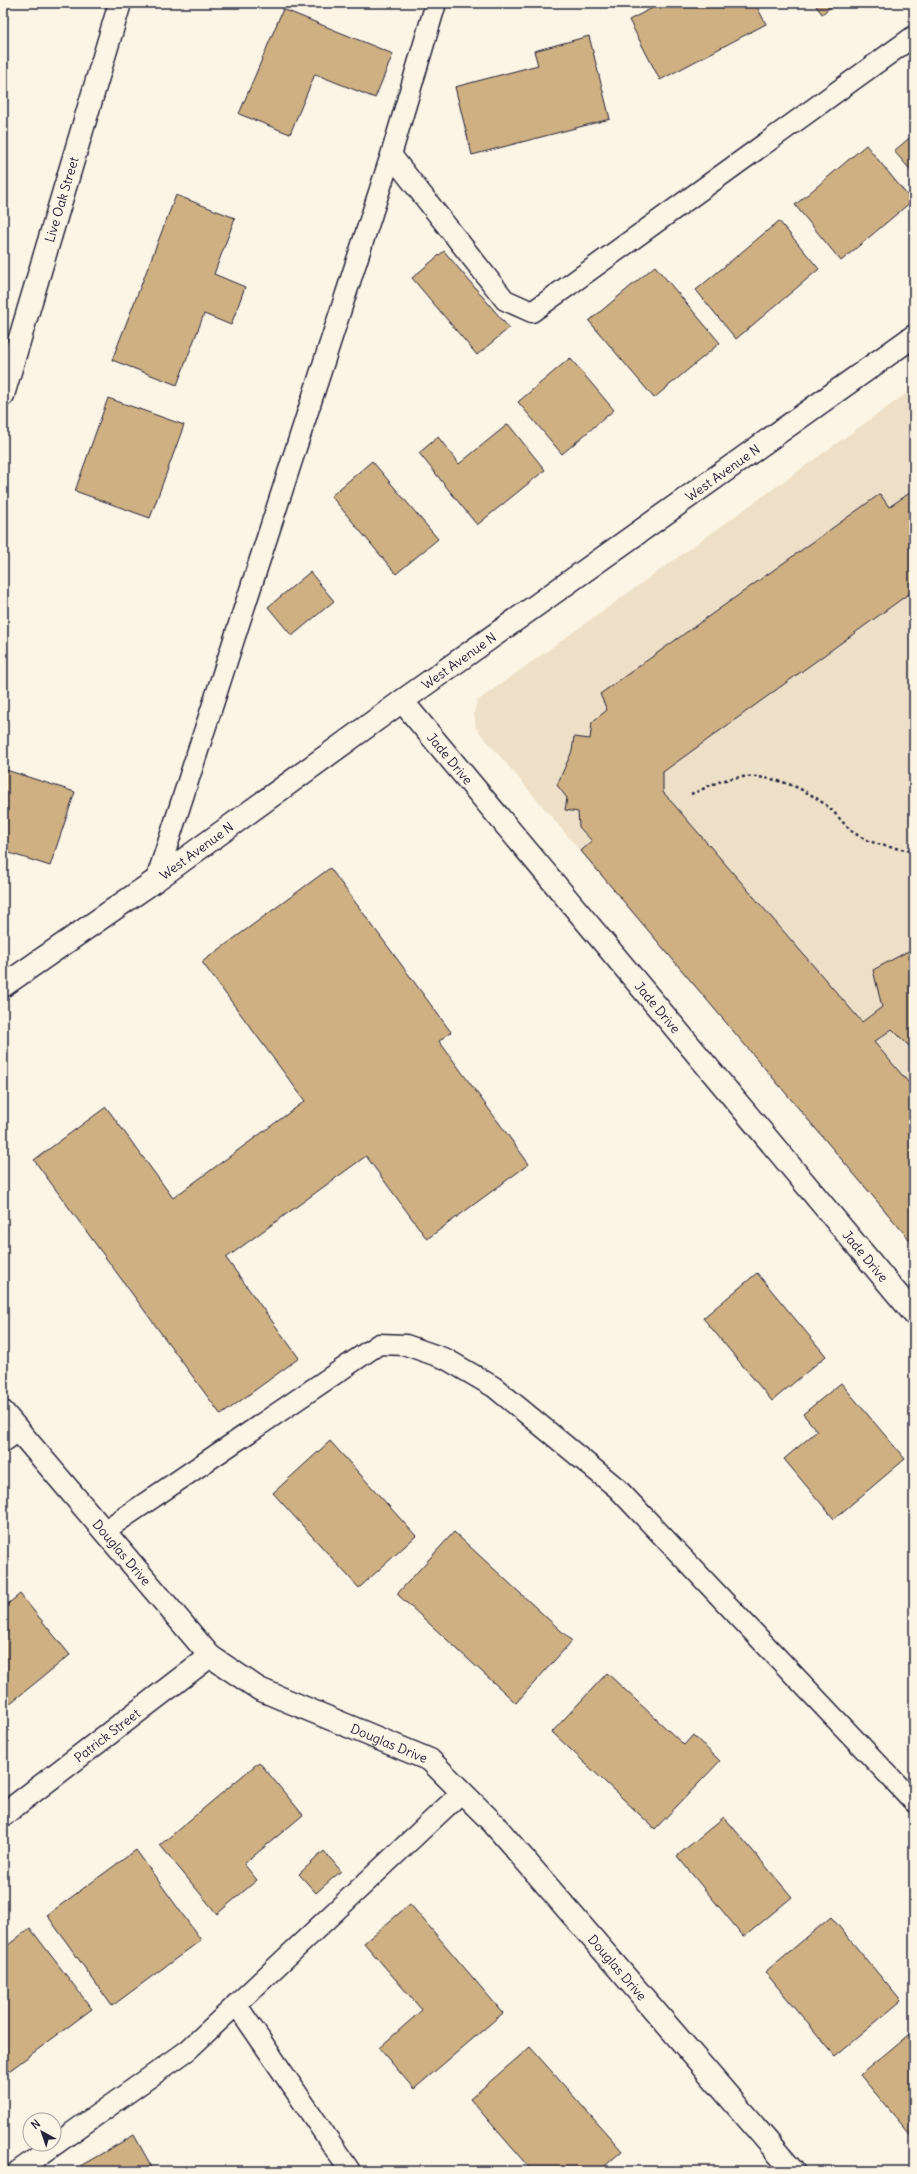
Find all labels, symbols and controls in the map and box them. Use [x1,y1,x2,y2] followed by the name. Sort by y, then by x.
[41,154,82,244] street label: Live Oak Street
[682,440,763,505] street label: West Avenue N
[418,628,499,693] street label: West Avenue N
[424,729,477,788] street label: Jade Drive
[156,818,237,883] street label: West Avenue N
[631,978,684,1037] street label: Jade Drive
[839,1226,892,1285] street label: Jade Drive
[89,1516,155,1589] street label: Douglas Drive
[71,1704,144,1766] street label: Patrick Street
[348,1720,430,1767] street label: Douglas Drive
[584,1931,651,2004] street label: Douglas Drive
[22,2112,62,2152] north arrow
[28,2117,43,2132] text: N

